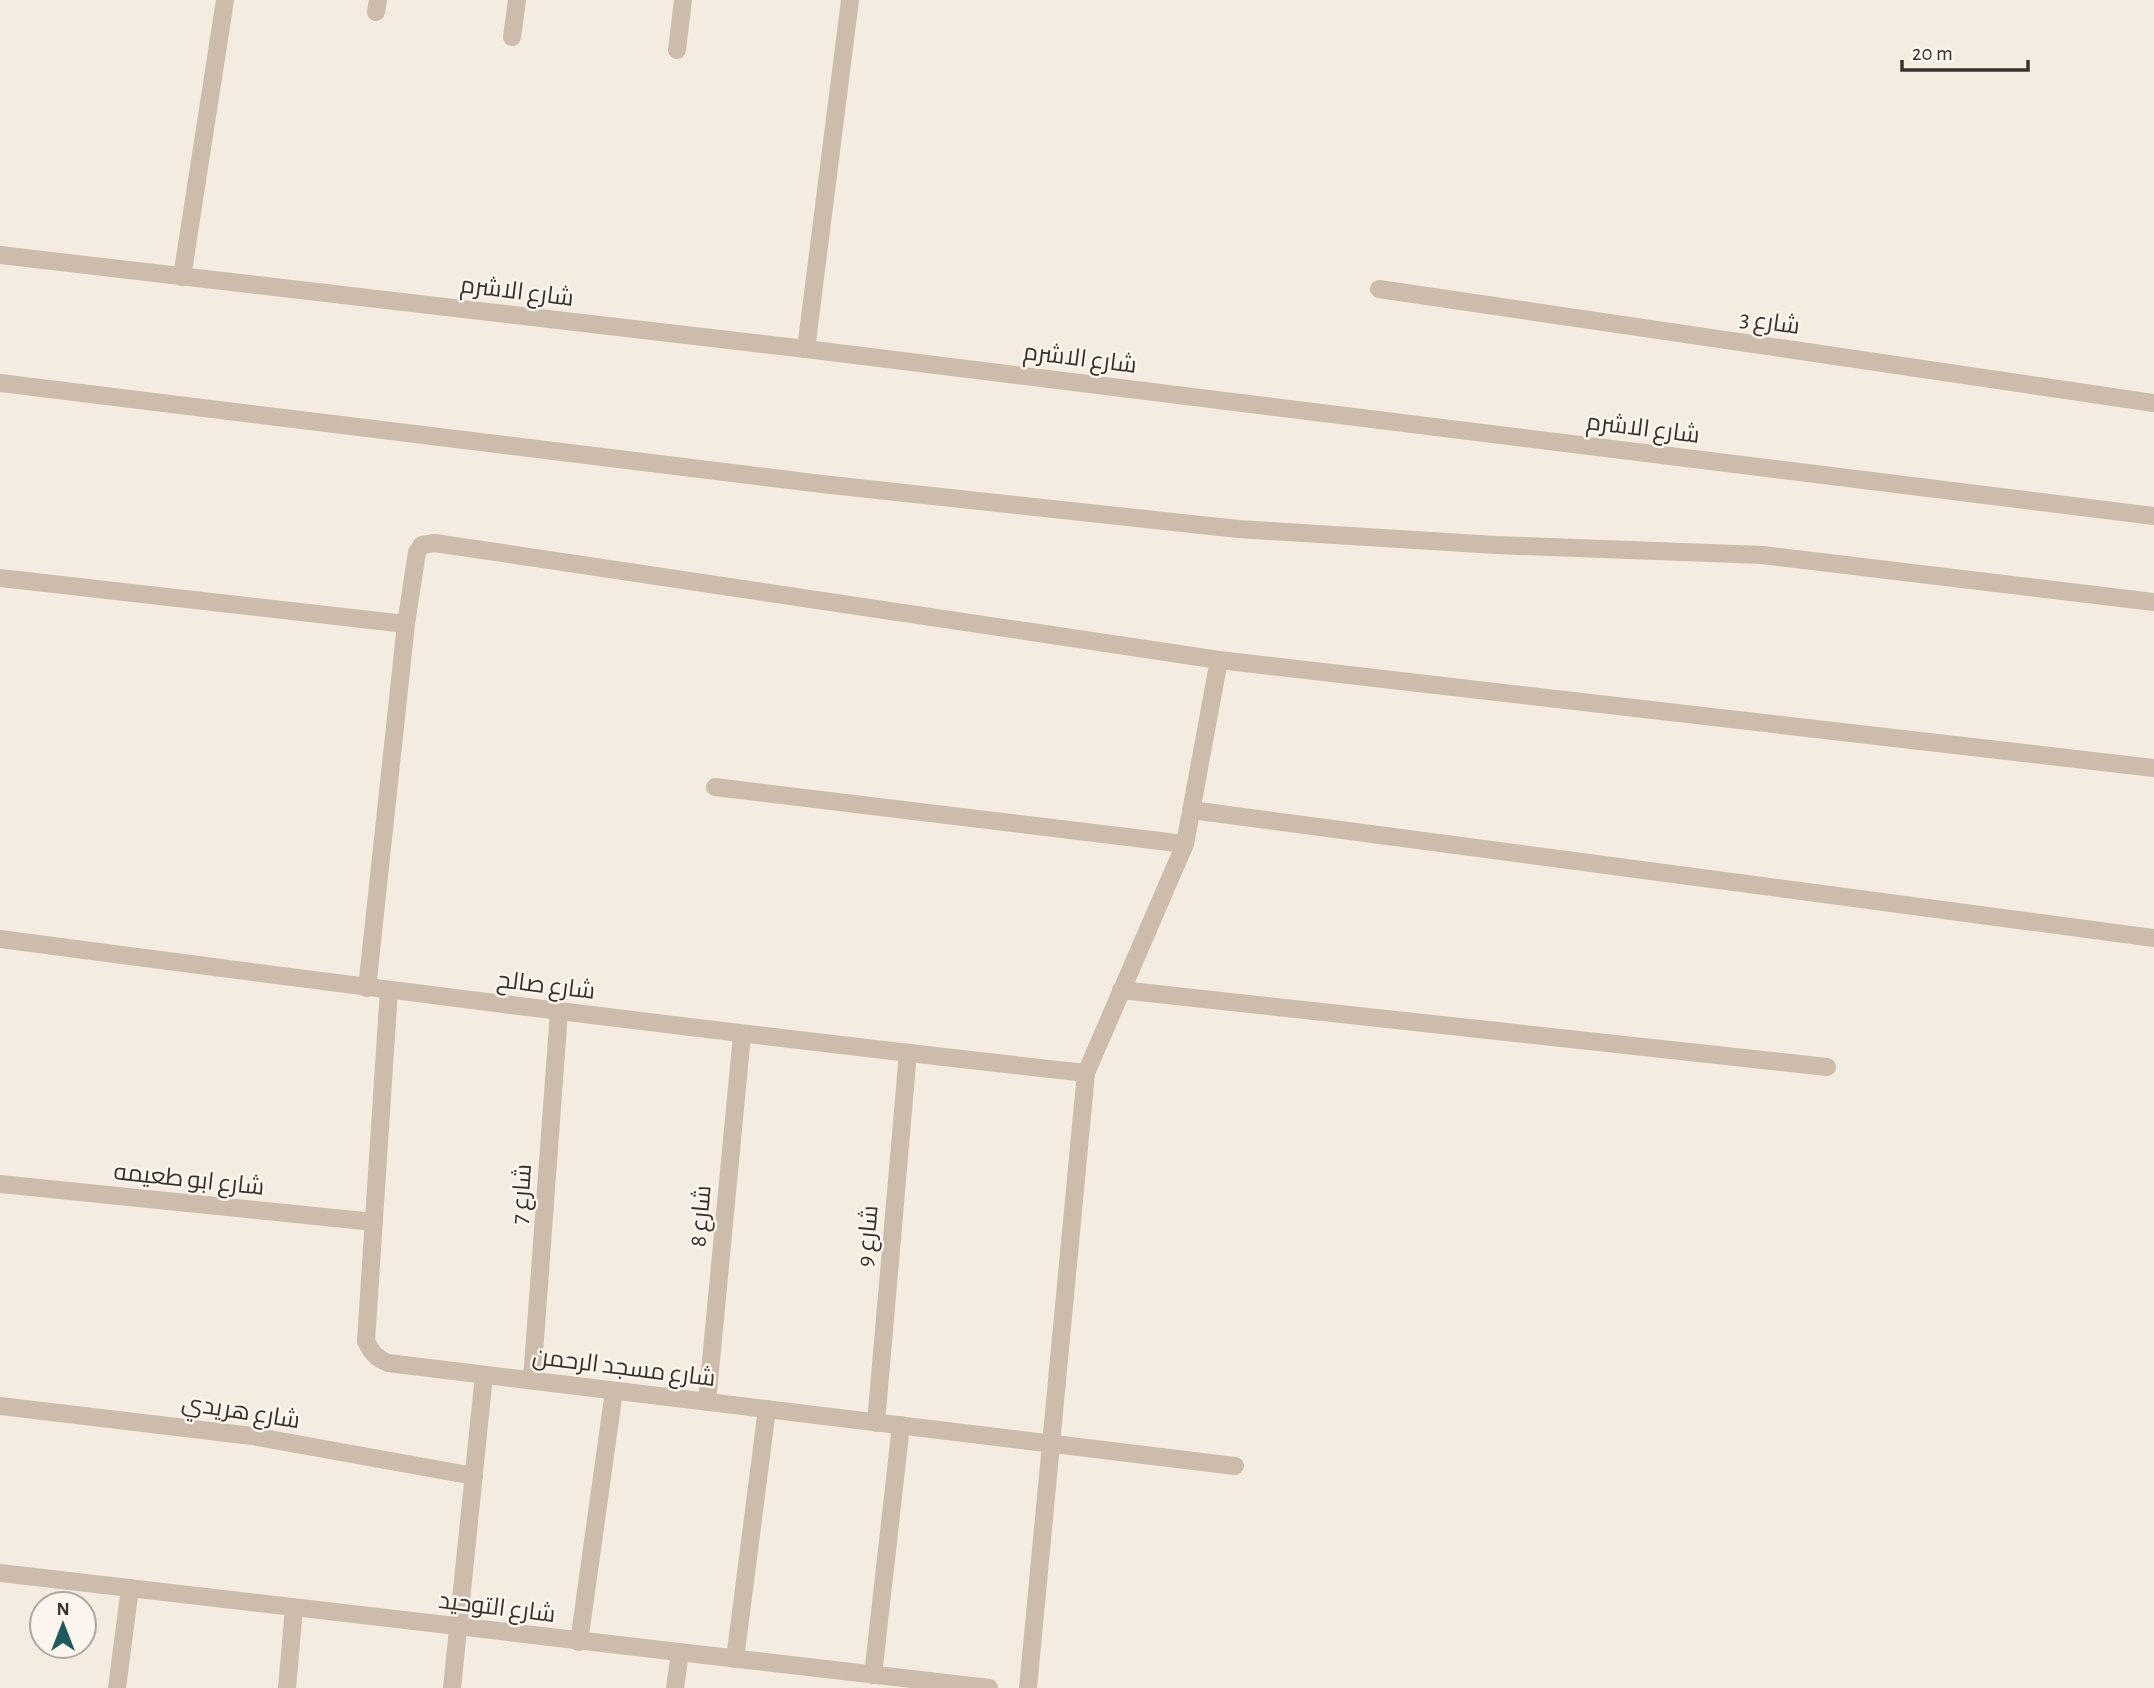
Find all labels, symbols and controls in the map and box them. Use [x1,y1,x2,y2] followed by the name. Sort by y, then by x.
[1902,28,2028,72] scale bar
[1912,43,1953,64] text: 20 m
[458,272,575,314] street label: شارع الاشرم
[1738,306,1802,342] street label: شارع 3
[1021,339,1138,381] street label: شارع الاشرم
[1584,409,1701,451] street label: شارع الاشرم
[495,967,597,1007] street label: شارع صالح
[112,1159,266,1203] street label: شارع ابو طعيمه
[507,1163,539,1225] street label: شارع 7
[685,1184,719,1248] street label: شارع 8
[852,1204,886,1268] street label: شارع 9
[531,1344,717,1394] street label: شارع مسجد الرحمن
[179,1390,302,1438] street label: شارع هريدي
[437,1588,557,1630] street label: شارع التوحيد
[28,1590,98,1660] north arrow
[56,1600,70,1619] text: N

